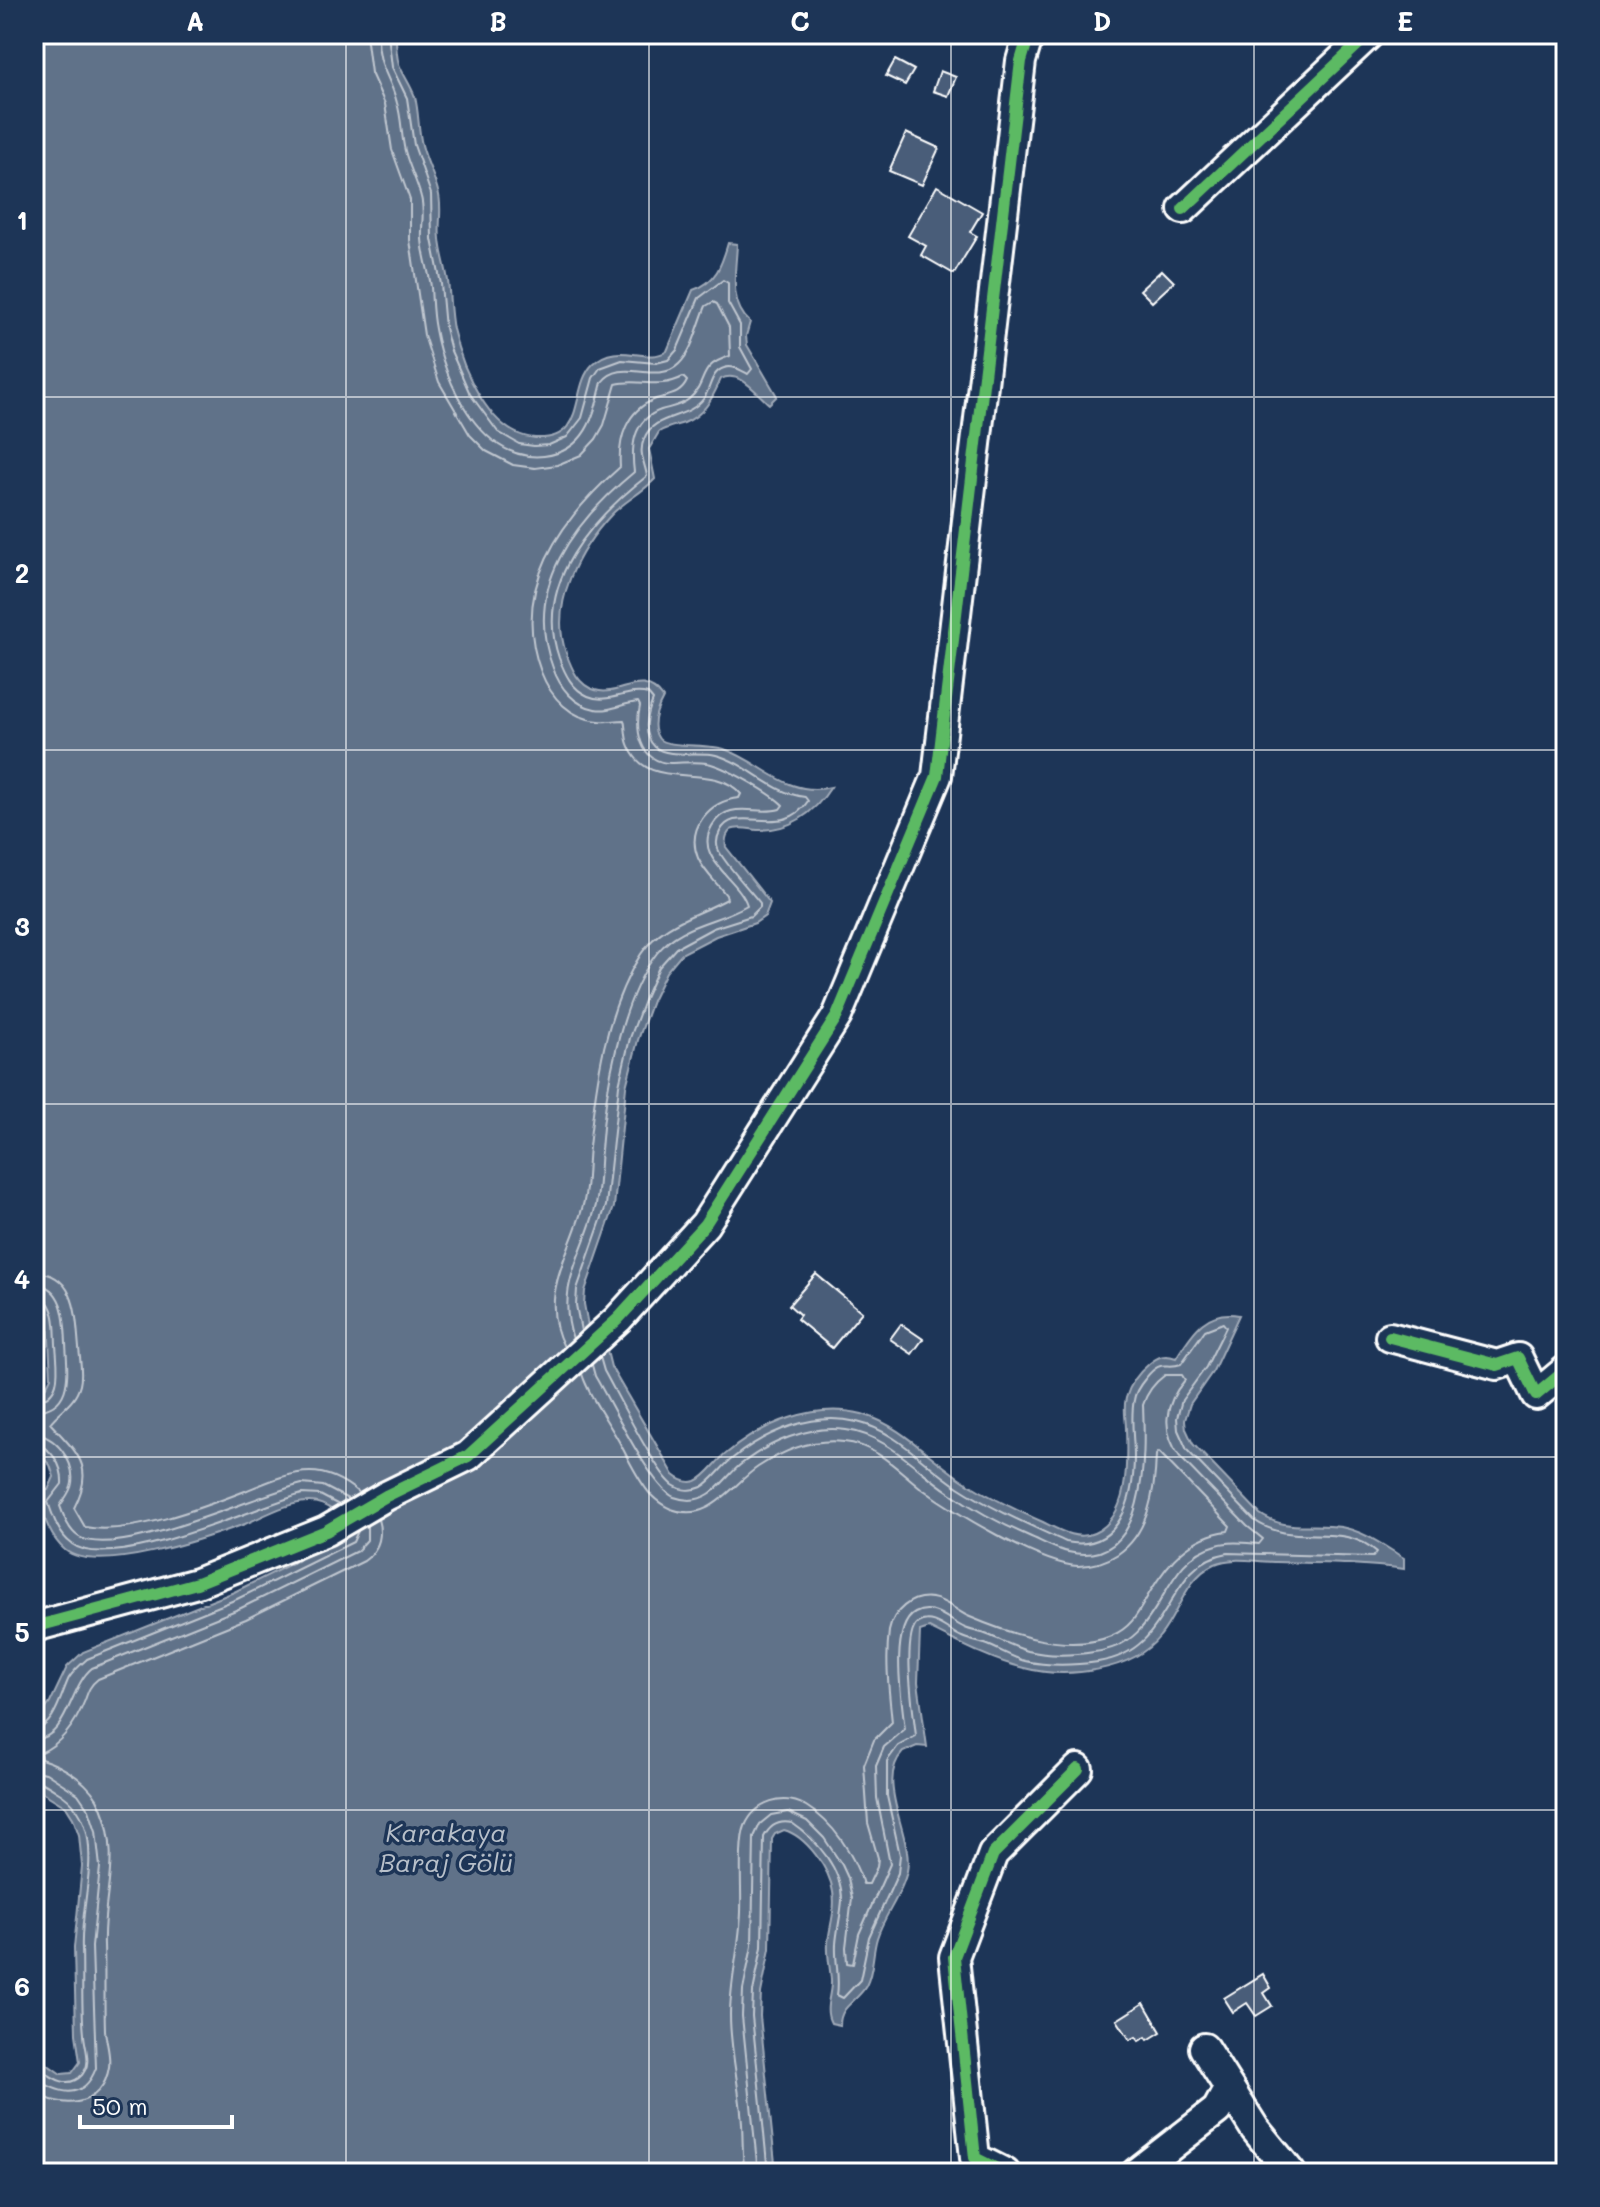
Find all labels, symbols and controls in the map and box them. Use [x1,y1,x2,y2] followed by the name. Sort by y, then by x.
[186,4,204,38] text: A
[489,4,507,38] text: B
[790,4,810,38] text: C
[1093,4,1111,38] text: D
[1397,4,1413,38] text: E
[16,203,28,237] text: 1
[15,556,29,590] text: 2
[14,909,30,943] text: 3
[14,1262,30,1296] text: 4
[14,1615,30,1649] text: 5
[379,1815,513,1879] water label: Karakaya Baraj Gölü
[14,1969,30,2003] text: 6
[80,2079,232,2129] scale bar
[92,2090,148,2121] text: 50 m

